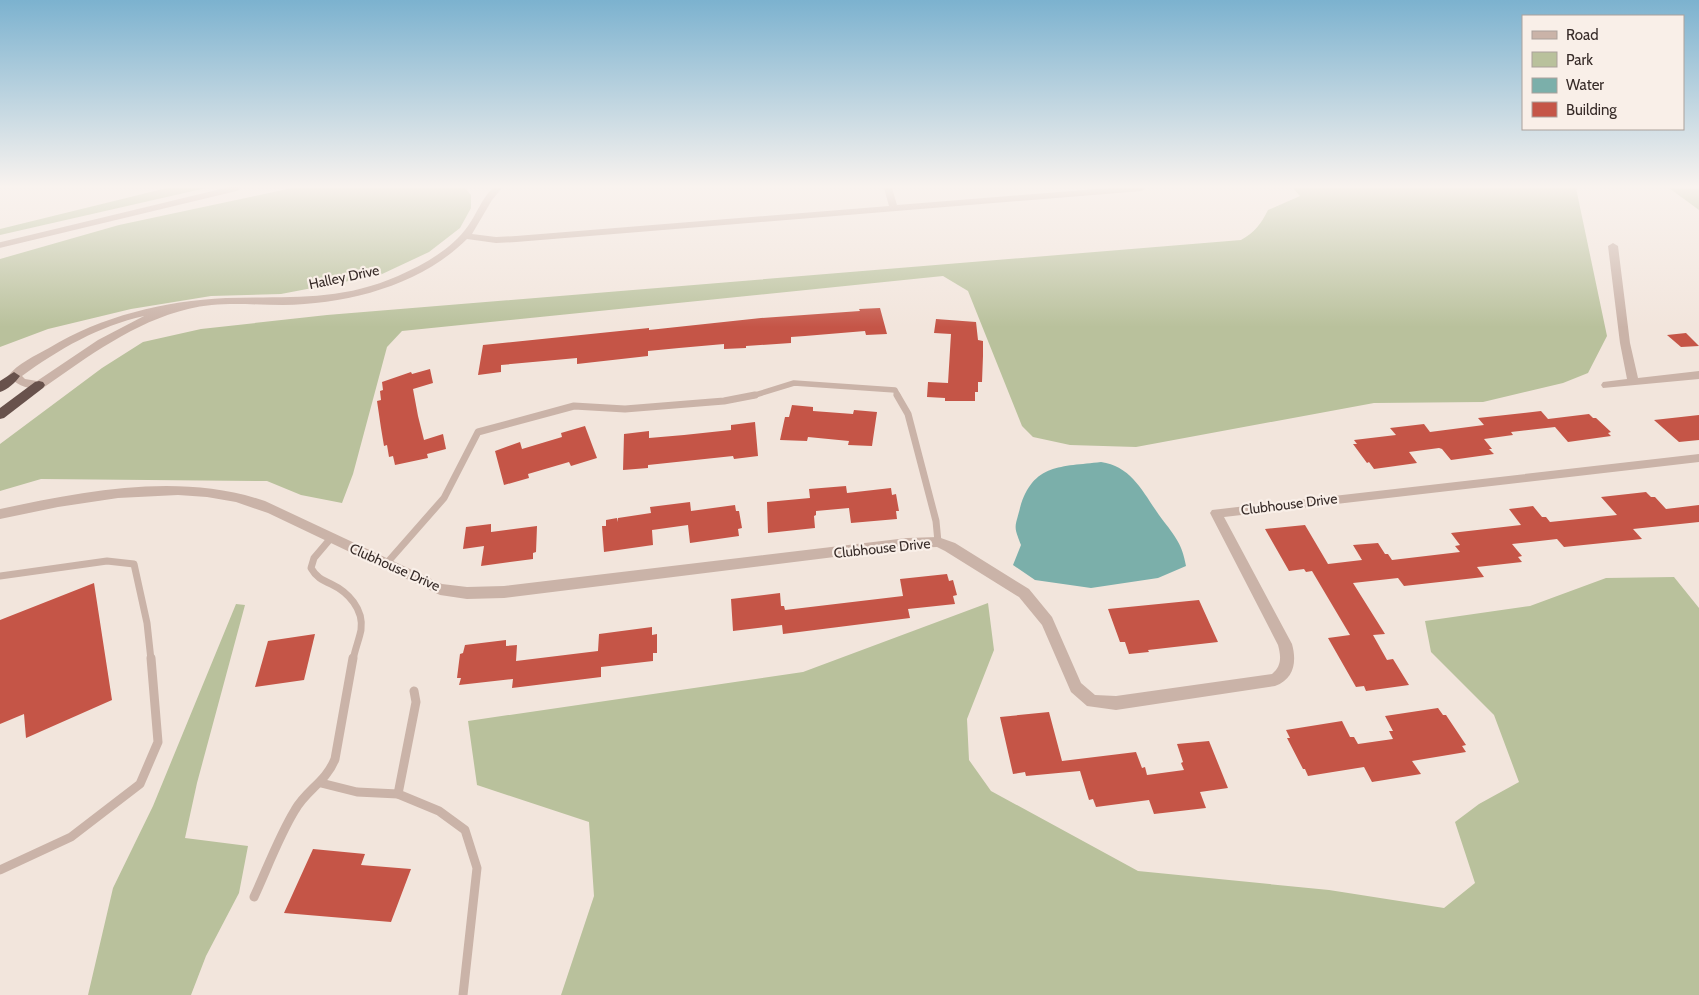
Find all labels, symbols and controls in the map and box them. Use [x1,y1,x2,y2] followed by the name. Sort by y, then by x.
[1522,15,1684,130] legend
[1566,26,1599,44] text: Road
[1566,51,1593,69] text: Park
[1566,76,1604,94] text: Water
[1566,101,1617,119] text: Building
[307,261,381,293] street label: Halley Drive
[1240,489,1338,519] street label: Clubhouse Drive
[833,534,931,562] street label: Clubhouse Drive
[347,539,443,595] street label: Clubhouse Drive

